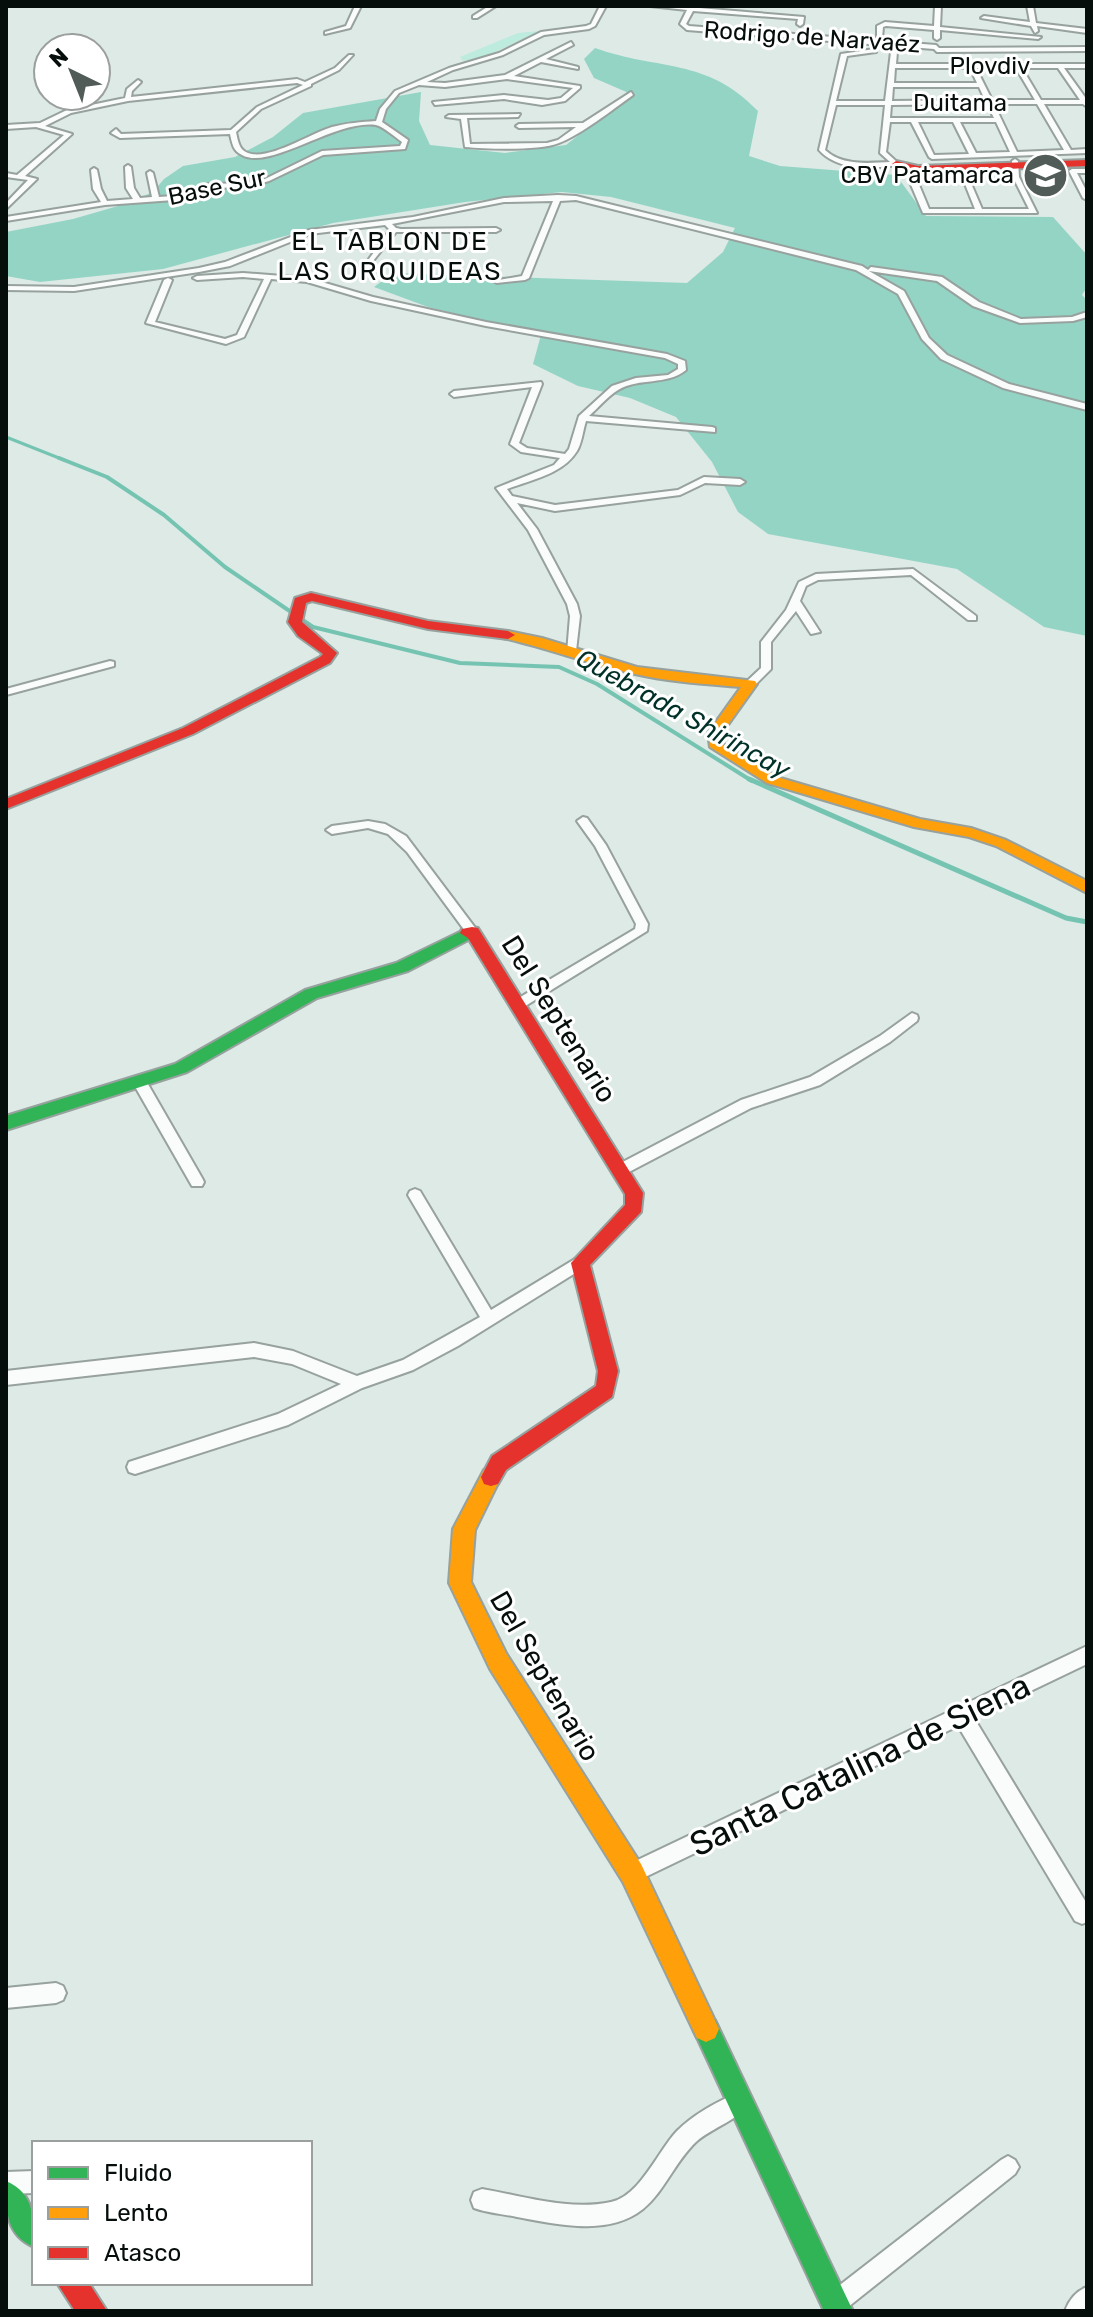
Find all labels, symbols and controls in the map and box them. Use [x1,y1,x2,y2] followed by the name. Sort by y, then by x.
[703,15,921,59] street label: Rodrigo de Narvaéz
[32,32,112,112] north arrow
[44,42,74,73] text: N
[950,52,1030,80] street label: Plovdiv
[913,89,1007,117] street label: Duitama
[1021,151,1069,199] school or university icon: CBV Patamarca
[841,161,1014,189] place label: CBV Patamarca
[166,163,268,211] street label: Base Sur
[278,226,502,287] district label: EL TABLON DE LAS ORQUIDEAS
[571,642,796,786] water label: Quebrada Shirincay
[494,929,624,1109] street label: Del Septenario
[483,1585,607,1767] street label: Del Septenario
[683,1665,1037,1865] street label: Santa Catalina de Siena
[32,2141,312,2285] legend
[104,2159,172,2187] text: Fluido
[104,2199,168,2227] text: Lento
[104,2239,181,2267] text: Atasco

